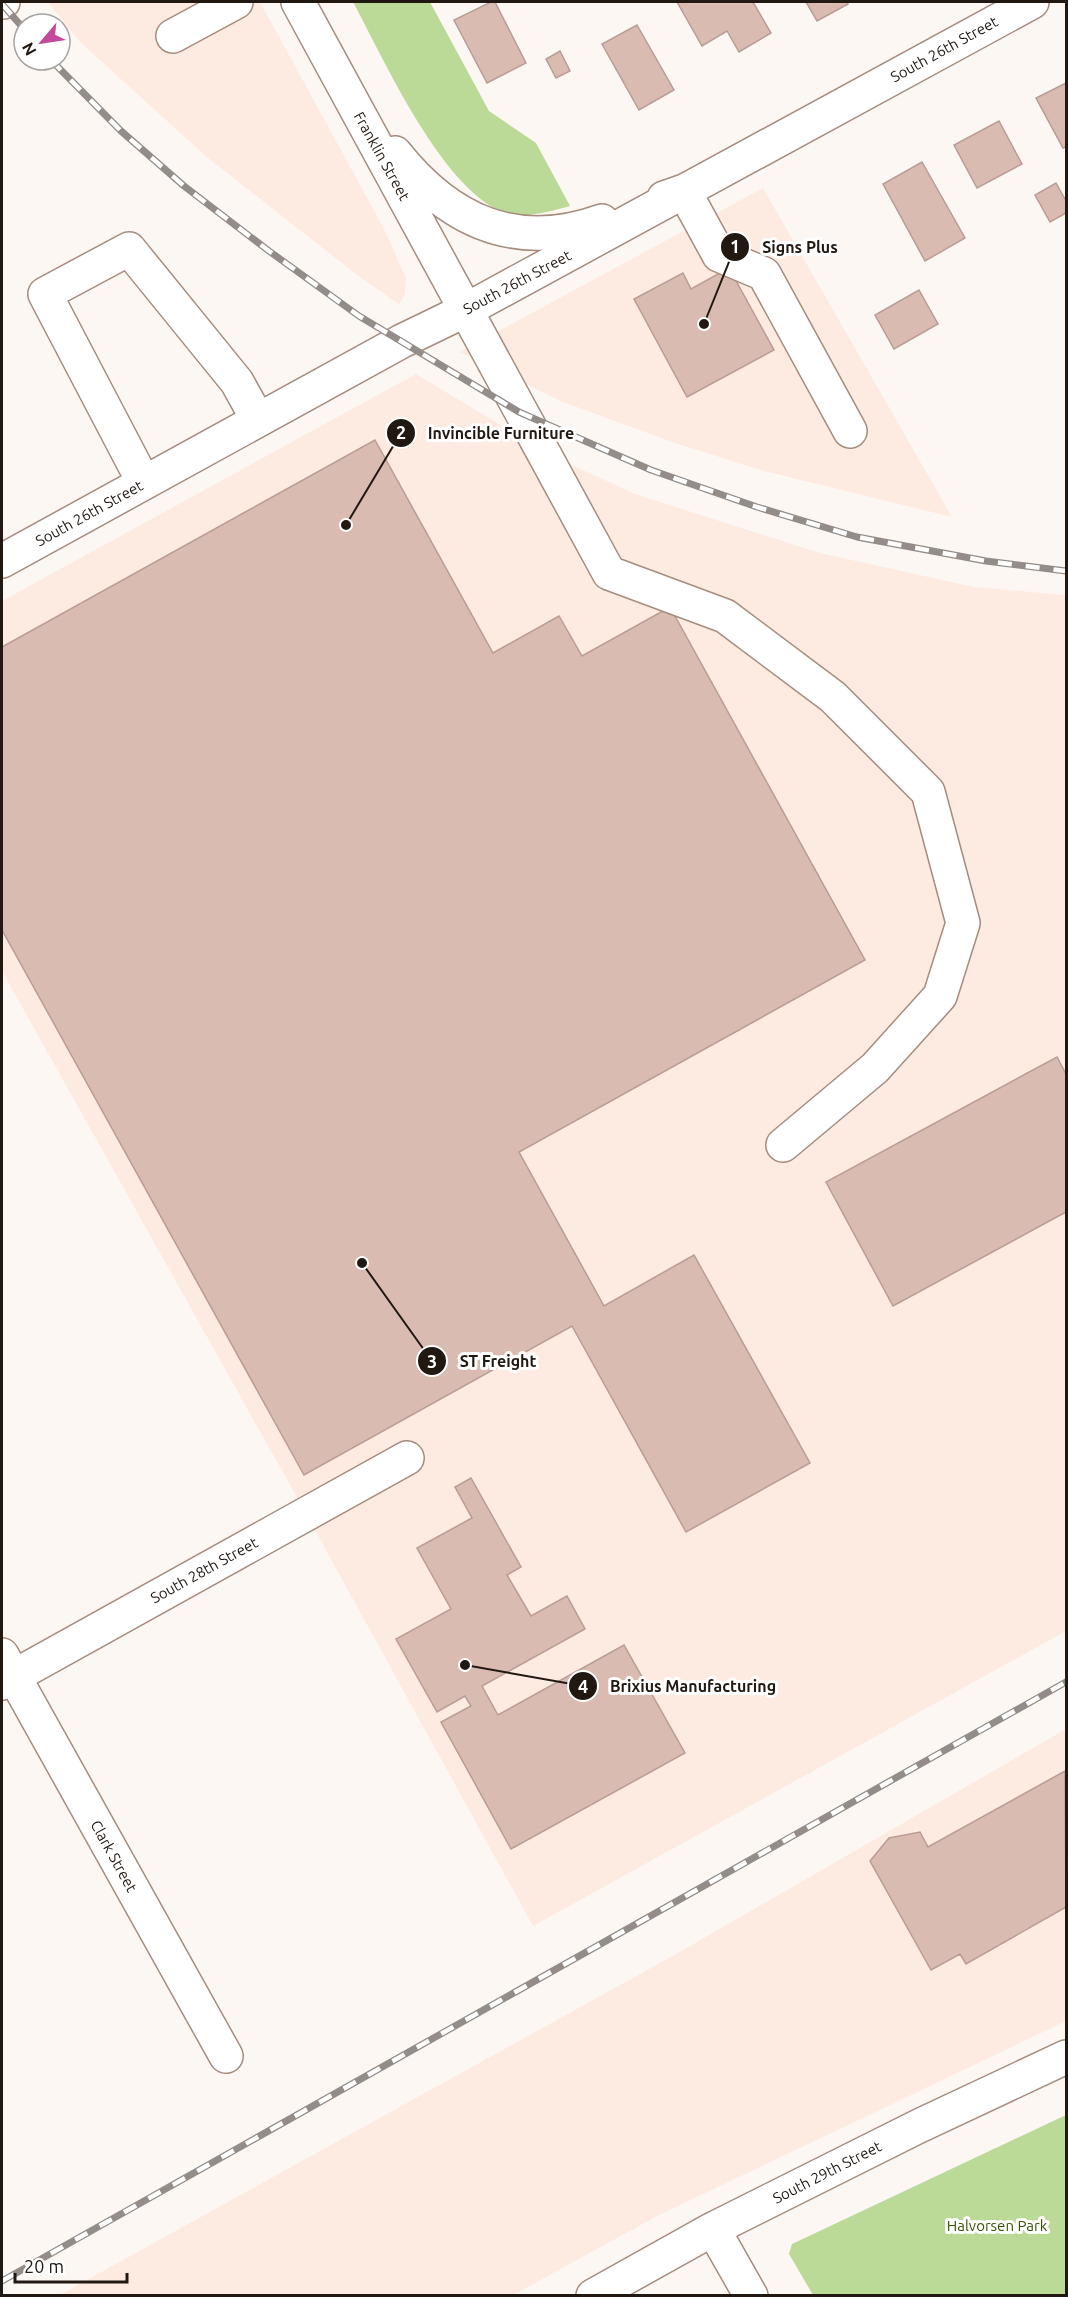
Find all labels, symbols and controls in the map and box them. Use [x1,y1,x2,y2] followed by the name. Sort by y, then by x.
[12,12,72,72] north arrow
[887,12,1001,85] street label: South 26th Street
[18,40,40,59] text: N
[351,109,413,203] street label: Franklin Street
[720,230,849,264] callout: Signs Plus
[730,236,740,256] text: 1
[762,238,838,256] text: Signs Plus
[460,246,574,318] street label: South 26th Street
[386,416,586,450] callout: Invincible Furniture
[396,422,406,442] text: 2
[428,424,574,442] text: Invincible Furniture
[32,476,146,549] street label: South 26th Street
[417,1344,548,1378] callout: ST Freight
[427,1351,437,1371] text: 3
[460,1352,536,1370] text: ST Freight
[147,1533,261,1606] street label: South 28th Street
[568,1669,788,1703] callout: Brixius Manufacturing
[578,1676,588,1696] text: 4
[610,1677,776,1695] text: Brixius Manufacturing
[87,1817,141,1895] street label: Clark Street
[770,2137,884,2207] street label: South 29th Street
[947,2217,1048,2234] park label: Halvorsen Park
[15,2246,128,2284] scale bar
[24,2256,64,2276] text: 20 m

